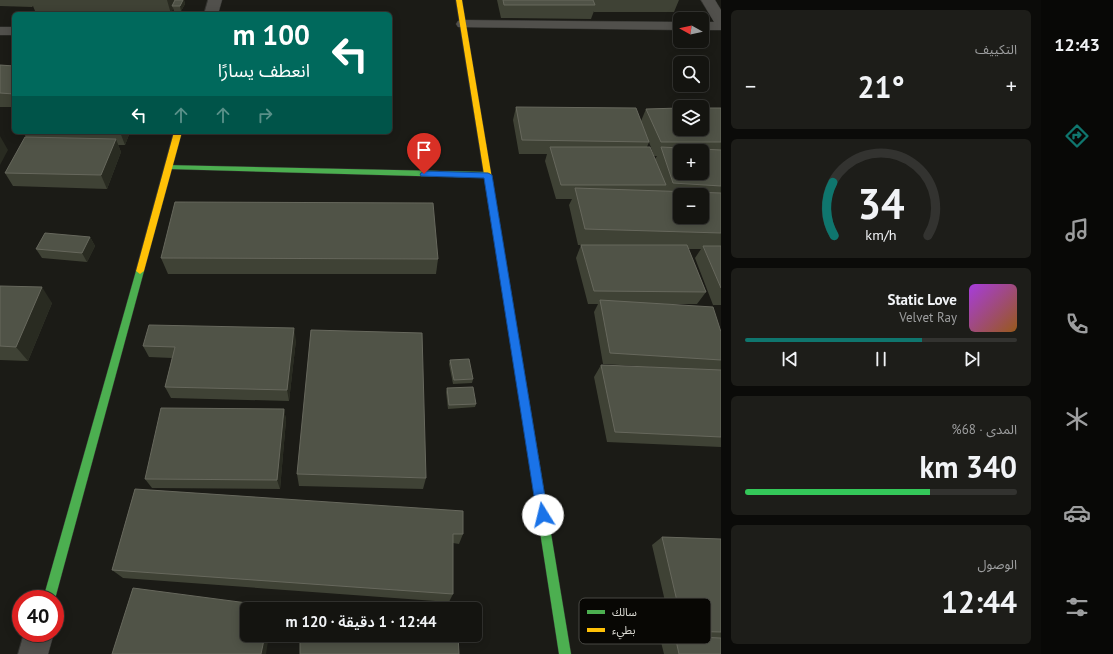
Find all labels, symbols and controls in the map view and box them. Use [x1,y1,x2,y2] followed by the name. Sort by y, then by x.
[673,12,709,48] north arrow
[673,12,709,224] map controls
[233,16,310,53] text: 100 m
[324,28,376,80] icon: left
[1054,33,1100,56] text: 12:43
[975,41,1017,58] text: التكييف
[673,56,709,92] button: search
[218,59,310,82] text: انعطف يسارًا
[857,67,905,106] text: 21°
[745,72,756,100] text: −
[1006,72,1017,100] text: +
[673,100,709,136] button: layers
[128,104,150,126] icon: left
[170,104,192,126] icon: ahead
[212,104,234,126] icon: ahead
[254,104,276,126] icon: right
[1063,122,1091,150] icon: directions
[407,133,441,174] pin
[413,139,435,161] icon: arrive
[673,144,709,180] button: +
[857,177,905,230] text: 34
[673,188,709,224] button: −
[1063,216,1091,244] icon: music
[865,225,897,244] text: km/h
[887,290,957,309] text: Static Love
[899,309,957,326] text: Velvet Ray
[1063,310,1091,338] icon: phone
[779,348,801,370] icon: previous
[870,348,892,370] icon: pause
[961,348,983,370] icon: next
[1063,405,1091,433] icon: climate
[952,421,1017,438] text: المدى · 68%
[919,447,1017,486] text: 340 km
[522,494,564,536] position arrow
[1063,499,1091,527] icon: car
[977,556,1017,573] text: الوصول
[941,582,1017,621] text: 12:44
[12,590,64,642] speed limit sign: 40
[1063,593,1091,621] icon: filters
[579,598,711,644] legend
[612,605,637,619] text: سالك
[286,612,436,631] text: 12:44 · 1 دقيقة · 120 m
[612,623,635,640] text: بطيء

